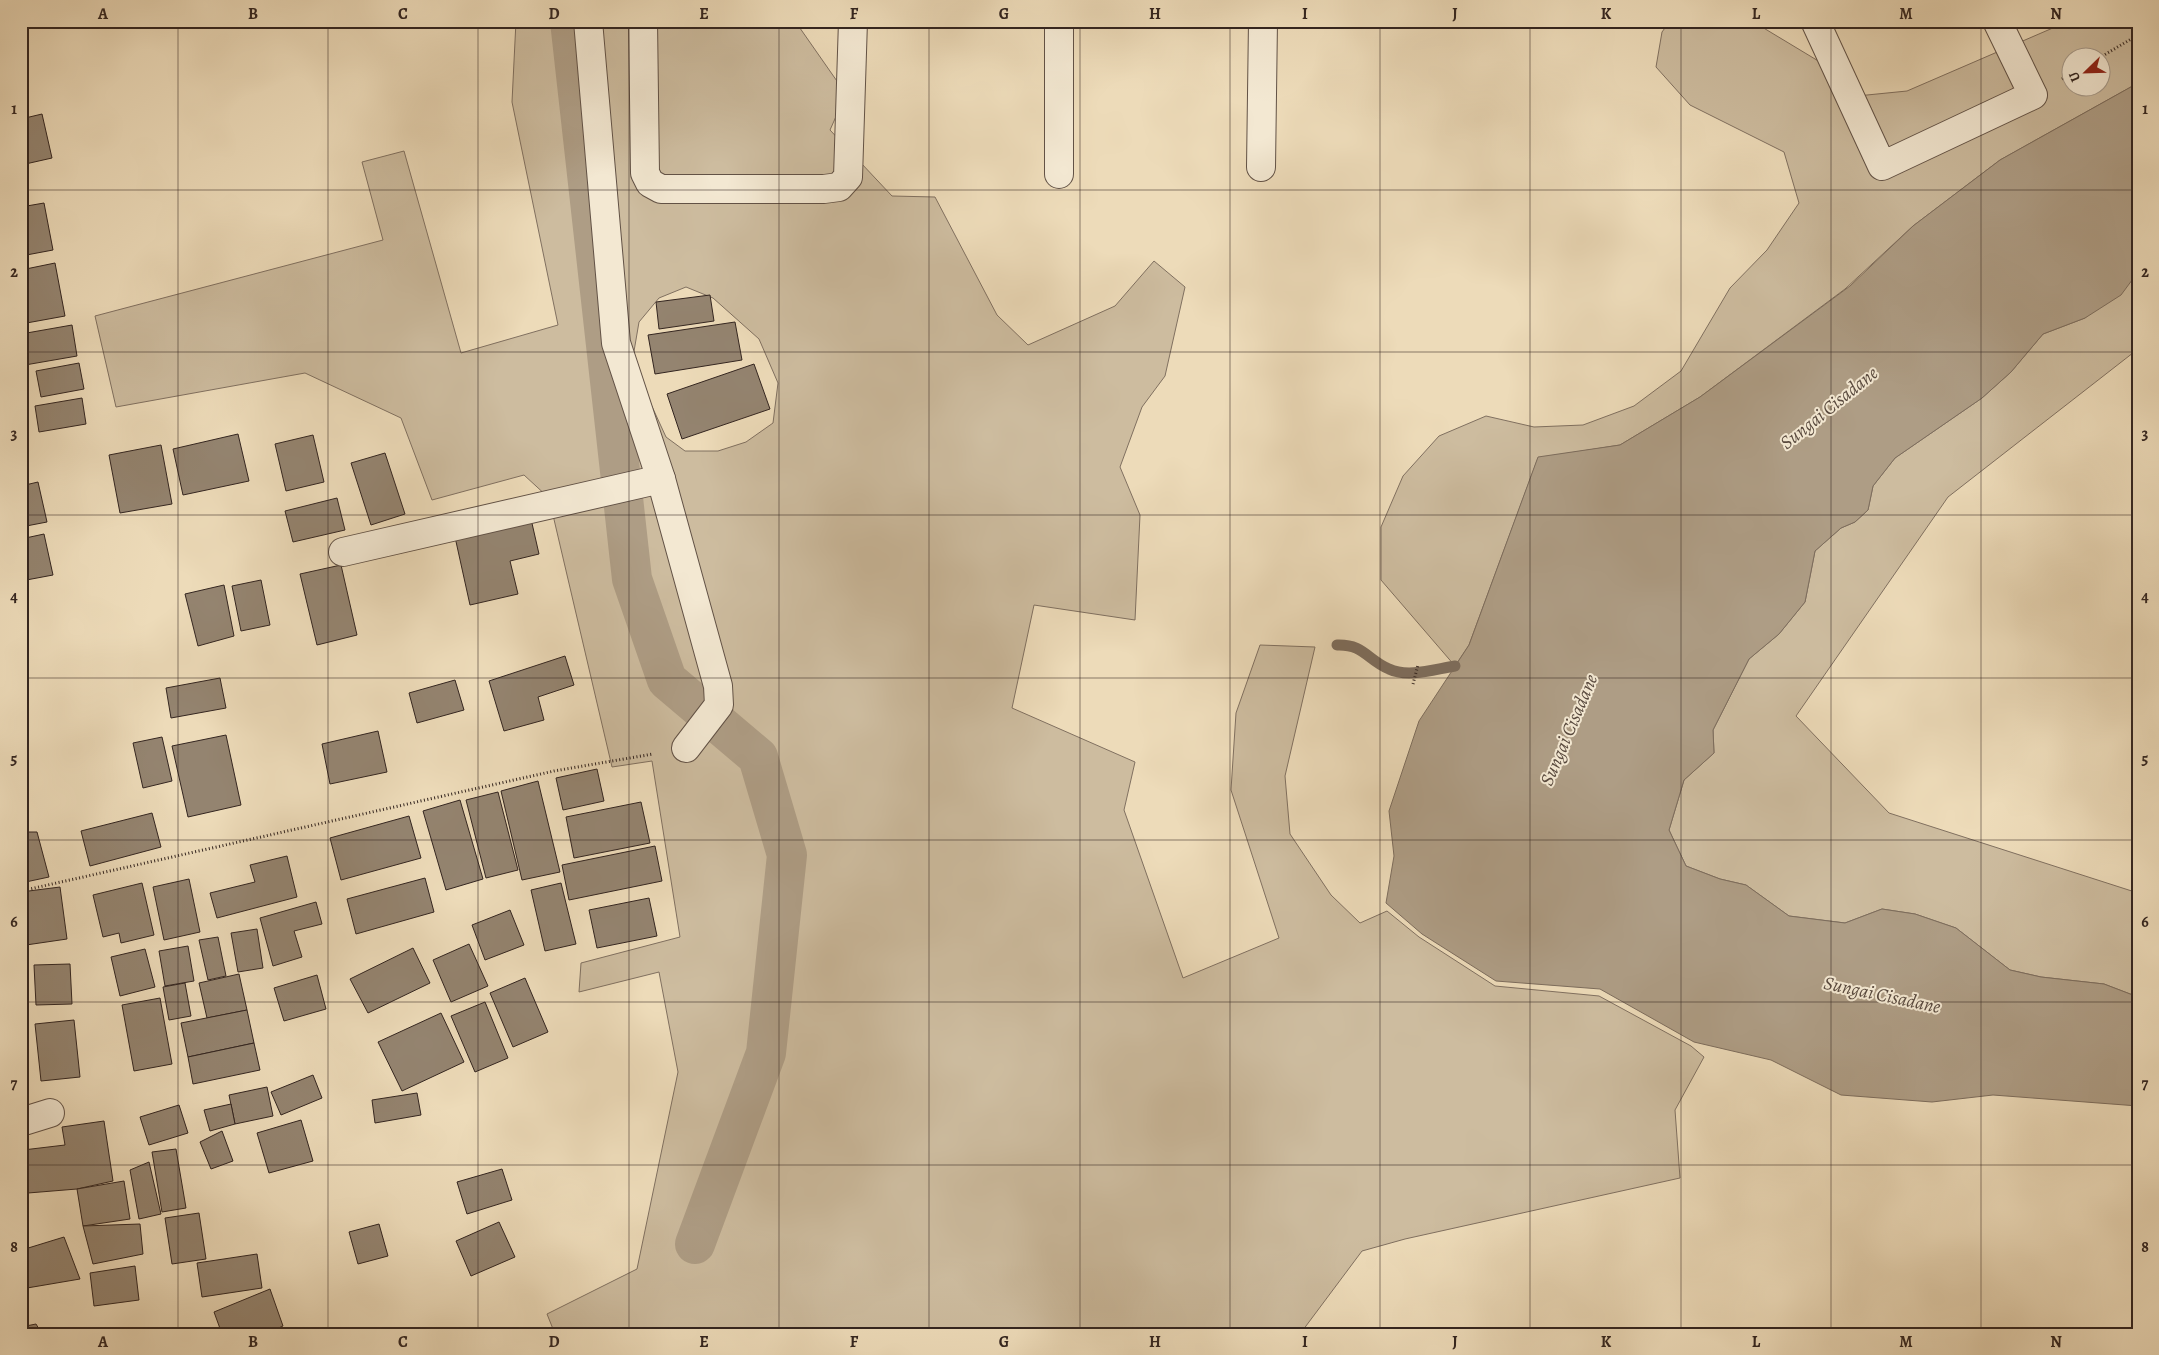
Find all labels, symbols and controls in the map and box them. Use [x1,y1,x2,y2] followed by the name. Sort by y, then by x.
[97,3,109,25] text: A
[248,3,258,25] text: B
[398,3,408,25] text: C
[548,3,560,25] text: D
[699,3,709,25] text: E
[850,3,859,25] text: F
[999,3,1009,25] text: G
[1149,3,1161,25] text: H
[1302,3,1308,25] text: I
[1452,3,1458,25] text: J
[1601,3,1612,25] text: K
[1752,3,1761,25] text: L
[1899,3,1913,25] text: M
[2050,3,2062,25] text: N
[2062,48,2112,98] north arrow
[2064,69,2085,85] text: U
[11,98,17,120] text: 1
[2142,98,2148,120] text: 1
[10,261,18,283] text: 2
[2141,261,2149,283] text: 2
[1775,360,1883,455] water label: Sungai Cisadane
[11,423,18,445] text: 3
[2142,423,2149,445] text: 3
[10,586,18,608] text: 4
[2141,586,2149,608] text: 4
[1534,670,1604,790] water label: Sungai Cisadane
[11,748,18,770] text: 5
[2142,748,2149,770] text: 5
[10,911,18,933] text: 6
[2141,911,2149,933] text: 6
[1821,970,1943,1020] water label: Sungai Cisadane
[11,1073,18,1095] text: 7
[2142,1073,2149,1095] text: 7
[10,1236,18,1258] text: 8
[2141,1236,2149,1258] text: 8
[97,1331,109,1353] text: A
[248,1331,258,1353] text: B
[398,1331,408,1353] text: C
[548,1331,560,1353] text: D
[699,1331,709,1353] text: E
[850,1331,859,1353] text: F
[999,1331,1009,1353] text: G
[1149,1331,1161,1353] text: H
[1302,1331,1308,1353] text: I
[1452,1331,1458,1353] text: J
[1601,1331,1612,1353] text: K
[1752,1331,1761,1353] text: L
[1899,1331,1913,1353] text: M
[2050,1331,2062,1353] text: N

